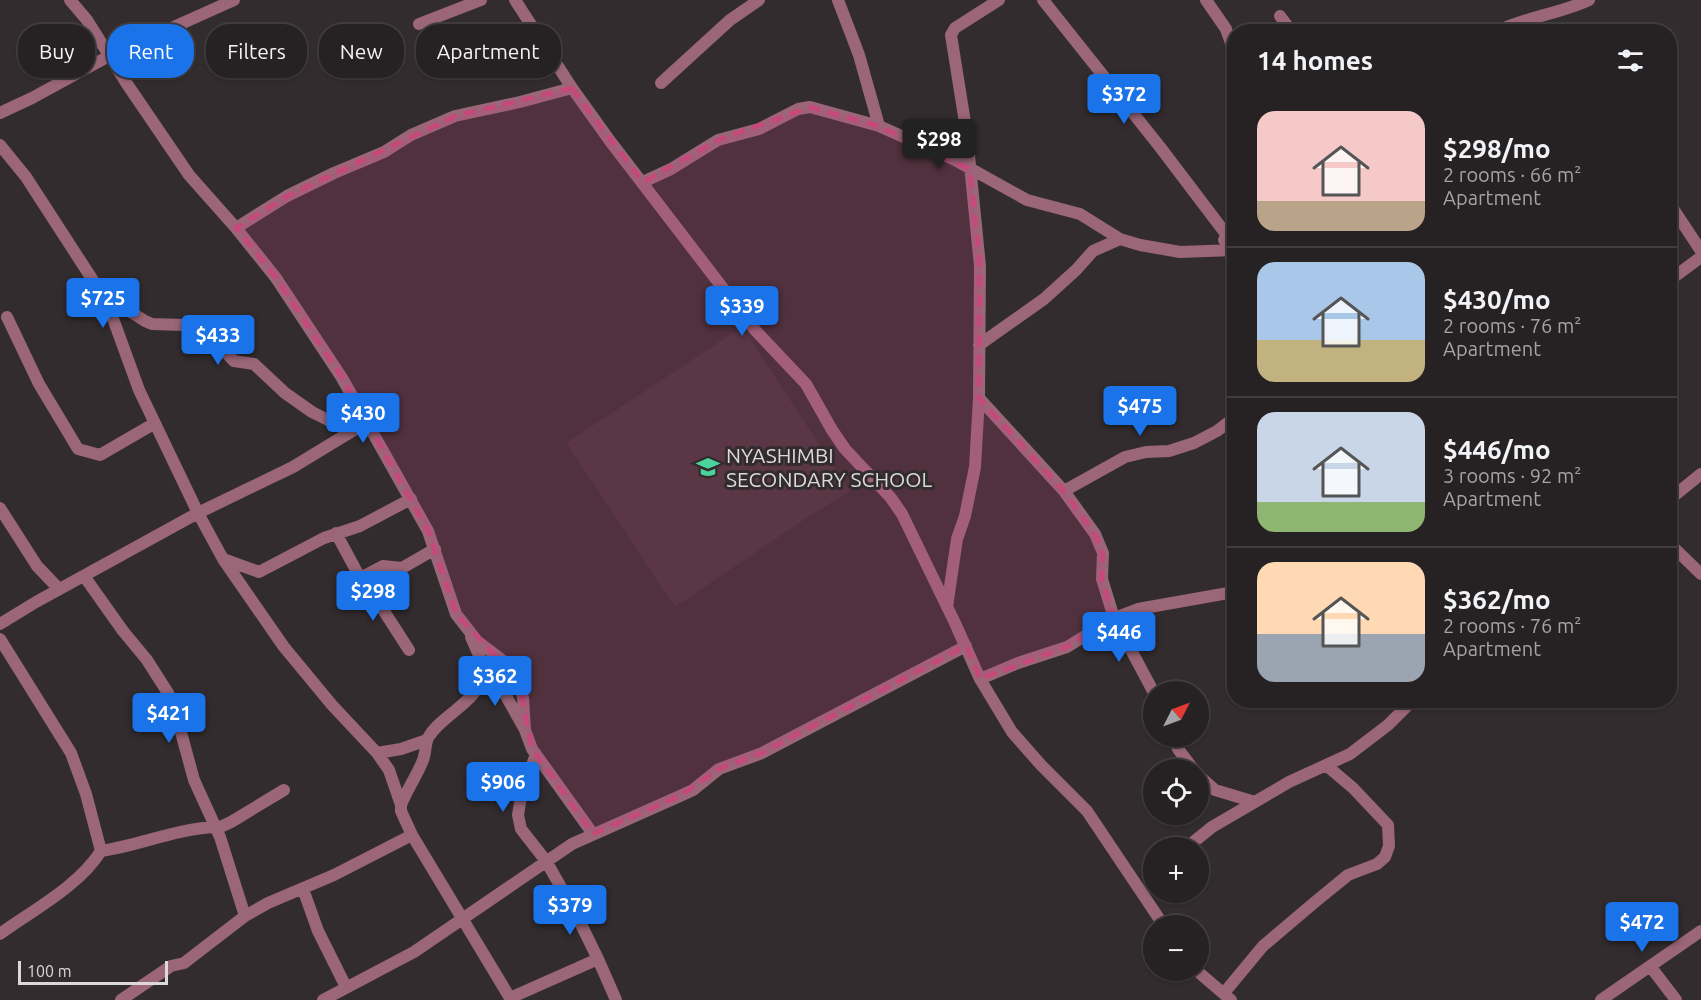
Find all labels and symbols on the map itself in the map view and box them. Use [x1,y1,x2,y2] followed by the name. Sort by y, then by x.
[1088,74,1160,125] pin: $372
[903,119,975,170] pin: $298
[67,278,139,329] pin: $725
[706,286,778,337] pin: $339
[182,315,254,366] pin: $433
[1104,386,1176,437] pin: $475
[327,393,399,444] pin: $430
[726,443,933,491] place label: NYASHIMBI SECONDARY SCHOOL
[695,454,721,480] school or university icon: NYASHIMBI SECONDARY SCHOOL
[337,571,409,622] pin: $298
[1083,612,1155,663] pin: $446
[459,656,531,707] pin: $362
[1143,681,1209,747] north arrow
[133,693,205,744] pin: $421
[467,762,539,813] pin: $906
[534,885,606,936] pin: $379
[1606,902,1678,953] pin: $472
[18,958,168,986] scale bar

